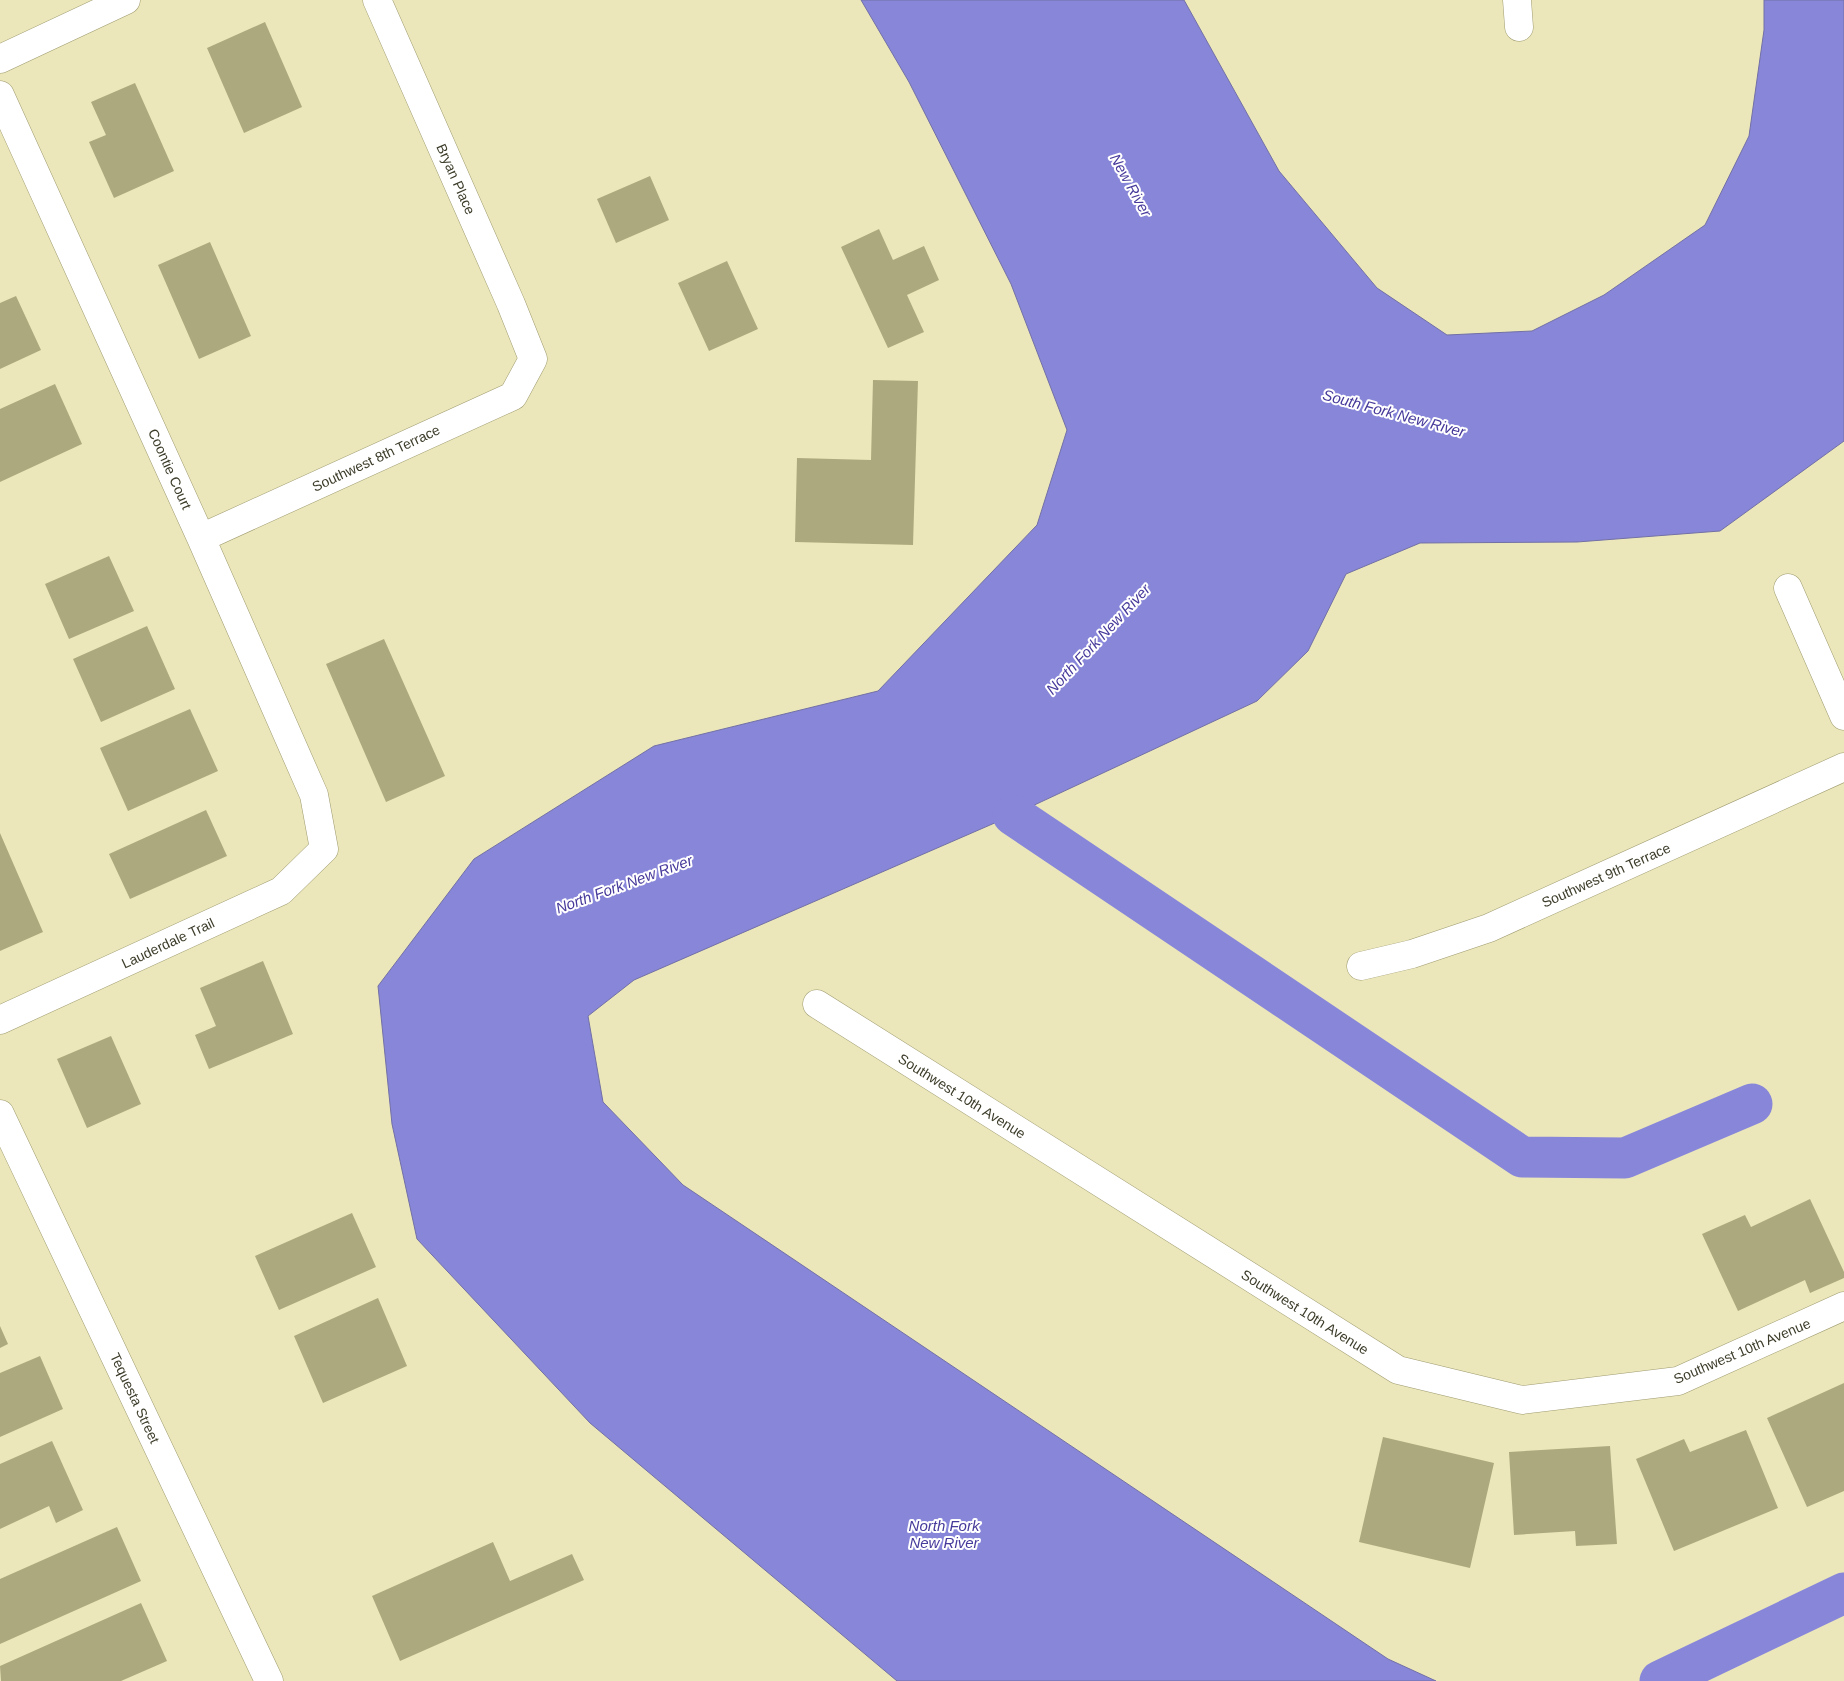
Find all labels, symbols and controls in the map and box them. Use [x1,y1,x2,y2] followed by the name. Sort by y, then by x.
[433,141,479,217] street label: Bryan Place
[1107,151,1156,220] water label: New River
[1321,386,1468,440] water label: South Fork New River
[310,421,443,495] street label: Southwest 8th Terrace
[145,426,195,512] street label: Coontie Court
[1043,580,1154,698] water label: North Fork New River
[1539,839,1673,911] street label: Southwest 9th Terrace
[553,851,696,917] water label: North Fork New River
[119,915,217,971] street label: Lauderdale Trail
[895,1050,1029,1142] street label: Southwest 10th Avenue
[1238,1266,1372,1358] street label: Southwest 10th Avenue
[1671,1315,1813,1387] street label: Southwest 10th Avenue
[107,1350,163,1446] street label: Tequesta Street
[909,1517,981,1551] water label: North Fork New River

